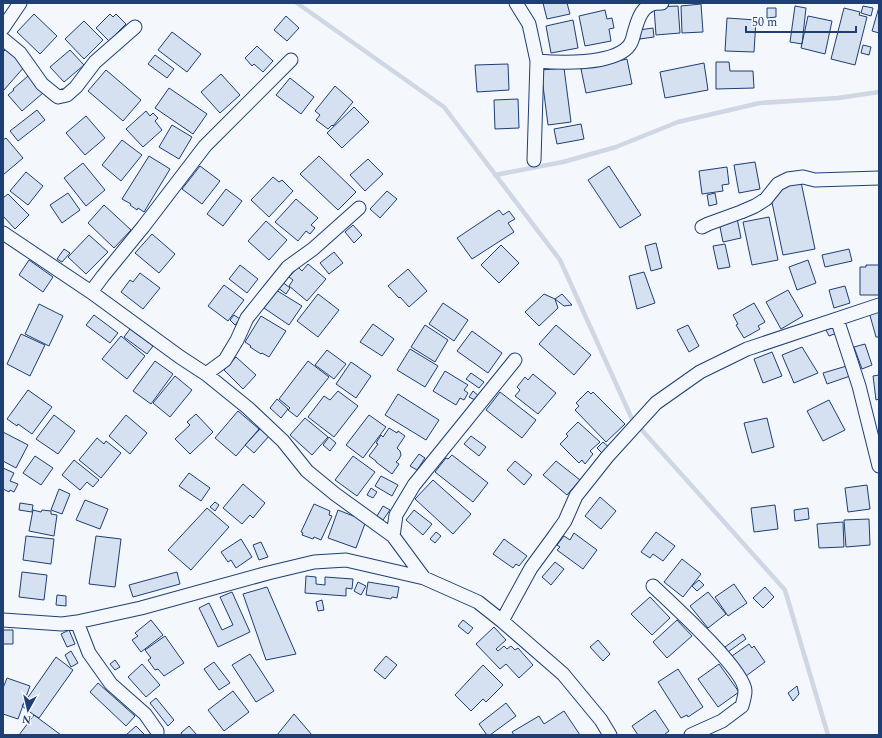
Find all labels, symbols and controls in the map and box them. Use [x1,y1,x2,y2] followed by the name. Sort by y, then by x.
[746,8,856,34] scale bar
[752,13,777,32] text: 50 m
[8,690,48,730] north arrow
[21,710,32,728] text: N

